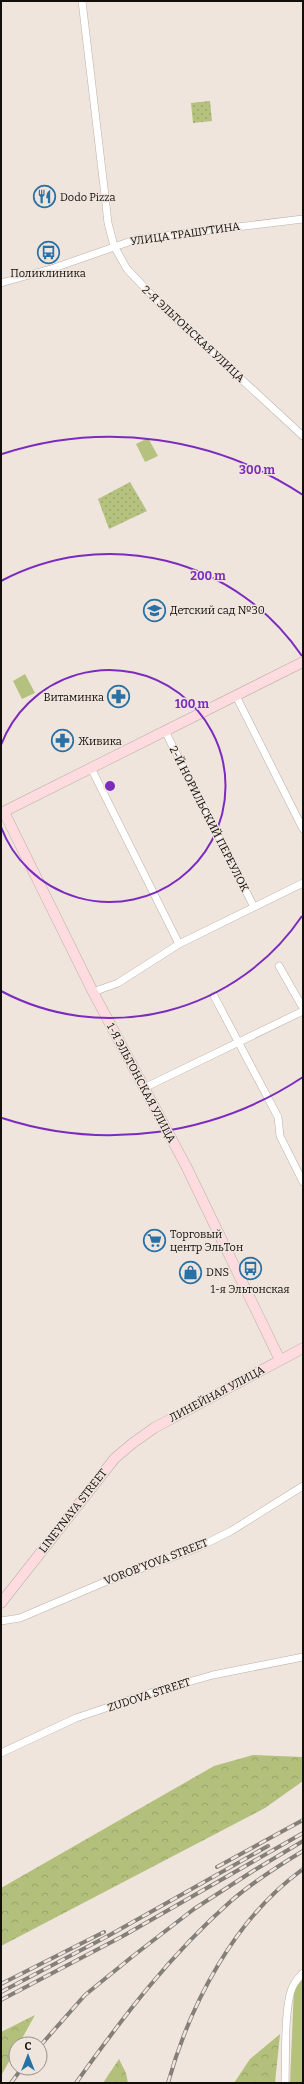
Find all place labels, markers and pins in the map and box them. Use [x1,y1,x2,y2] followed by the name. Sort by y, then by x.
[31,184,57,210] restaurant icon: Dodo Pizza
[60,191,116,204] place label: Dodo Pizza
[35,240,61,266] bus stop icon: Поликлиника
[10,267,86,280] place label: Поликлиника
[141,597,167,623] school or university icon: Детский сад №30
[170,604,265,617] place label: Детский сад №30
[106,684,132,710] pharmacy icon: Витаминка
[44,691,104,704] place label: Витаминка
[50,728,76,754] pharmacy icon: Живика
[78,735,122,748] place label: Живика
[103,779,117,793] centre of rings
[141,1227,167,1253] supermarket icon: Торговый центр ЭльТон
[170,1228,243,1254] place label: Торговый центр ЭльТон
[237,1256,263,1282] bus stop icon: 1-я Эльтонская
[177,1259,203,1285] shop icon: DNS
[206,1266,229,1279] place label: DNS
[210,1283,290,1296] place label: 1-я Эльтонская

